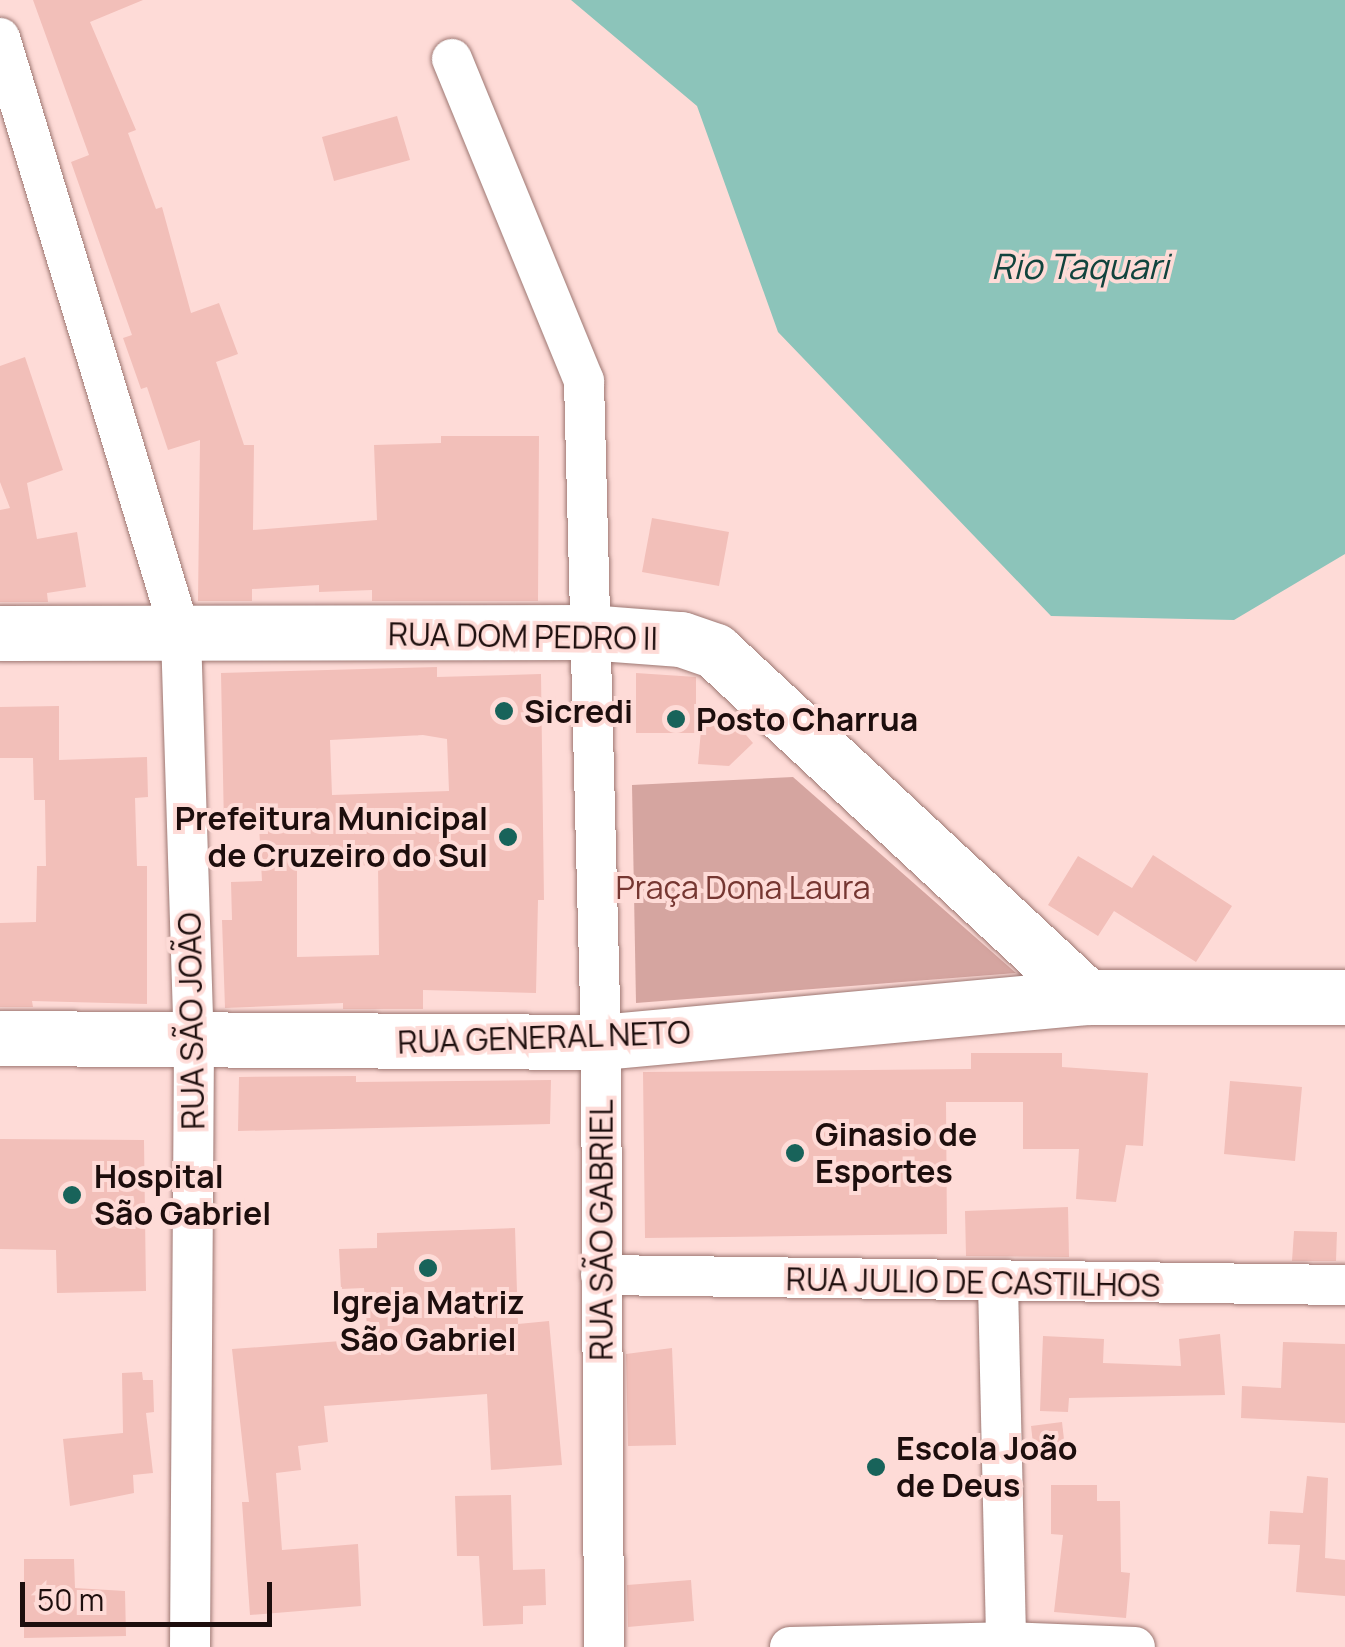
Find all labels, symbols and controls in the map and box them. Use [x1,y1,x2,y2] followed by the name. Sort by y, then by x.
[991,245,1169,287] water label: Rio Taquari
[388,614,658,658] street label: RUA DOM PEDRO II
[524,692,633,730] place label: Sicredi
[493,700,515,722] marker: Sicredi
[696,700,918,738] place label: Posto Charrua
[665,708,687,730] marker: Posto Charrua
[175,800,488,875] place label: Prefeitura Municipal de Cruzeiro do Sul
[497,826,519,848] marker: Prefeitura Municipal de Cruzeiro do Sul
[615,868,871,906] park label: Praça Dona Laura
[170,912,212,1130] street label: RUA SÃO JOÃO
[396,1013,692,1061] street label: RUA GENERAL NETO
[582,1099,620,1361] street label: RUA SÃO GABRIEL
[815,1116,977,1191] place label: Ginasio de Esportes
[784,1142,806,1164] marker: Ginasio de Esportes
[94,1158,271,1233] place label: Hospital São Gabriel
[59,1182,85,1208] marker: Hospital São Gabriel
[417,1257,439,1279] marker: Igreja Matriz São Gabriel
[785,1260,1161,1304] street label: RUA JULIO DE CASTILHOS
[332,1284,524,1359] place label: Igreja Matriz São Gabriel
[896,1430,1078,1505] place label: Escola João de Deus
[865,1456,887,1478] marker: Escola João de Deus
[25,1562,278,1624] scale bar
[37,1579,104,1620] text: 50 m

